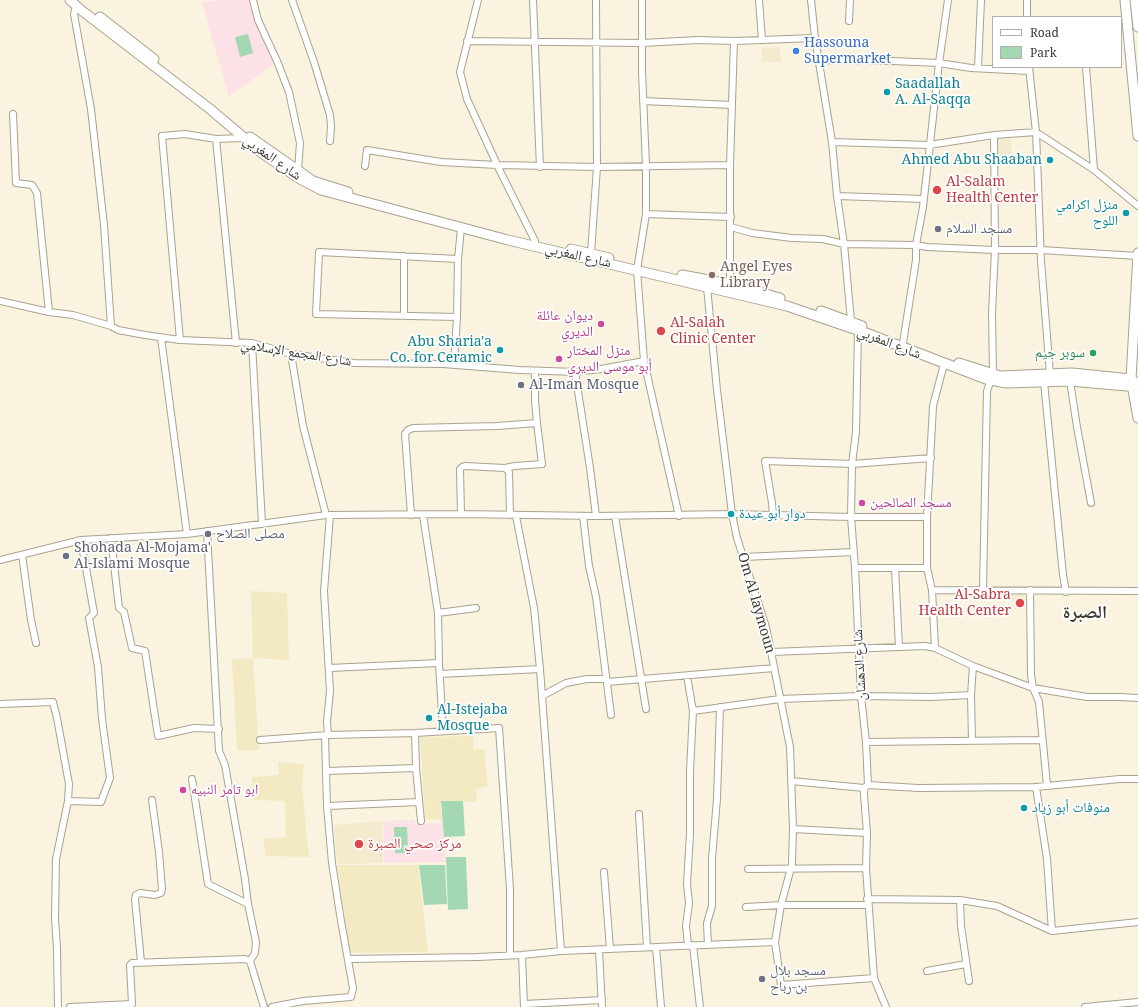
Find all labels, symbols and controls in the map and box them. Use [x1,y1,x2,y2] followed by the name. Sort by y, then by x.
[992,16,1122,68] legend
[1030,24,1059,41] text: Road
[804,35,891,68] place label: Hassouna Supermarket
[1030,44,1057,61] text: Park
[791,46,801,56] marker: Hassouna Supermarket
[895,76,971,108] place label: Saadallah A. Al-Saqqa
[882,87,892,97] marker: Saadallah A. Al-Saqqa
[240,132,304,184] street label: شارع المغربي
[902,152,1042,168] place label: Ahmed Abu Shaaban
[1045,155,1055,165] marker: Ahmed Abu Shaaban
[946,174,1038,206] place label: Al-Salam Health Center
[931,184,943,196] marker: Al-Salam Health Center
[1056,197,1118,230] place label: منزل اكرامي اللوح
[1121,208,1131,218] marker: منزل اكرامي اللوح
[946,221,1012,237] place label: مسجد السلام
[933,224,943,234] marker: مسجد السلام
[543,240,613,272] street label: شارع المغربي
[720,259,792,292] place label: Angel Eyes Library
[707,270,717,280] marker: Angel Eyes Library
[536,308,593,340] place label: ديوان عائلة الديري
[670,315,756,348] place label: Al-Salah Clinic Center
[596,319,606,329] marker: ديوان عائلة الديري
[855,323,923,363] street label: شارع المغربي
[655,325,667,337] marker: Al-Salah Clinic Center
[390,334,492,366] place label: Abu Sharia'a Co. for Ceramic
[239,336,353,370] street label: شارع المجمع الإسلامي
[567,343,652,376] place label: منزل المختار أبو موسى الديري
[495,345,505,355] marker: Abu Sharia'a Co. for Ceramic
[1035,345,1085,361] place label: سوبر جيم
[1088,348,1098,358] marker: سوبر جيم
[554,354,564,364] marker: منزل المختار أبو موسى الديري
[529,377,639,393] place label: Al-Iman Mosque
[516,380,526,390] marker: Al-Iman Mosque
[870,495,952,511] place label: مسجد الصالحين
[857,498,867,508] marker: مسجد الصالحين
[739,506,806,522] place label: دوار أبو عيدة
[726,509,736,519] marker: دوار أبو عيدة
[216,526,285,542] place label: مصلى الصلاح
[203,529,213,539] marker: مصلى الصلاح
[74,540,211,572] place label: Shohada Al-Mojama' Al-Islami Mosque
[61,551,71,561] marker: Shohada Al-Mojama' Al-Islami Mosque
[734,551,778,655] street label: Om Al laymoun
[919,587,1011,620] place label: Al-Sabra Health Center
[1014,597,1026,609] marker: Al-Sabra Health Center
[1063,602,1107,624] district label: الصبرة
[850,629,870,701] street label: شارع الدهشان
[437,702,508,734] place label: Al-Istejaba Mosque
[424,713,434,723] marker: Al-Istejaba Mosque
[191,782,258,798] place label: ابو تامر النبيه
[178,785,188,795] marker: ابو تامر النبيه
[1032,800,1110,816] place label: منوفات أبو زياد
[1019,803,1029,813] marker: منوفات أبو زياد
[368,836,461,852] place label: مركز صحي الصبرة
[353,838,365,850] marker: مركز صحي الصبرة
[770,963,826,996] place label: مسجد بلال بن رباح
[757,974,767,984] marker: مسجد بلال بن رباح

